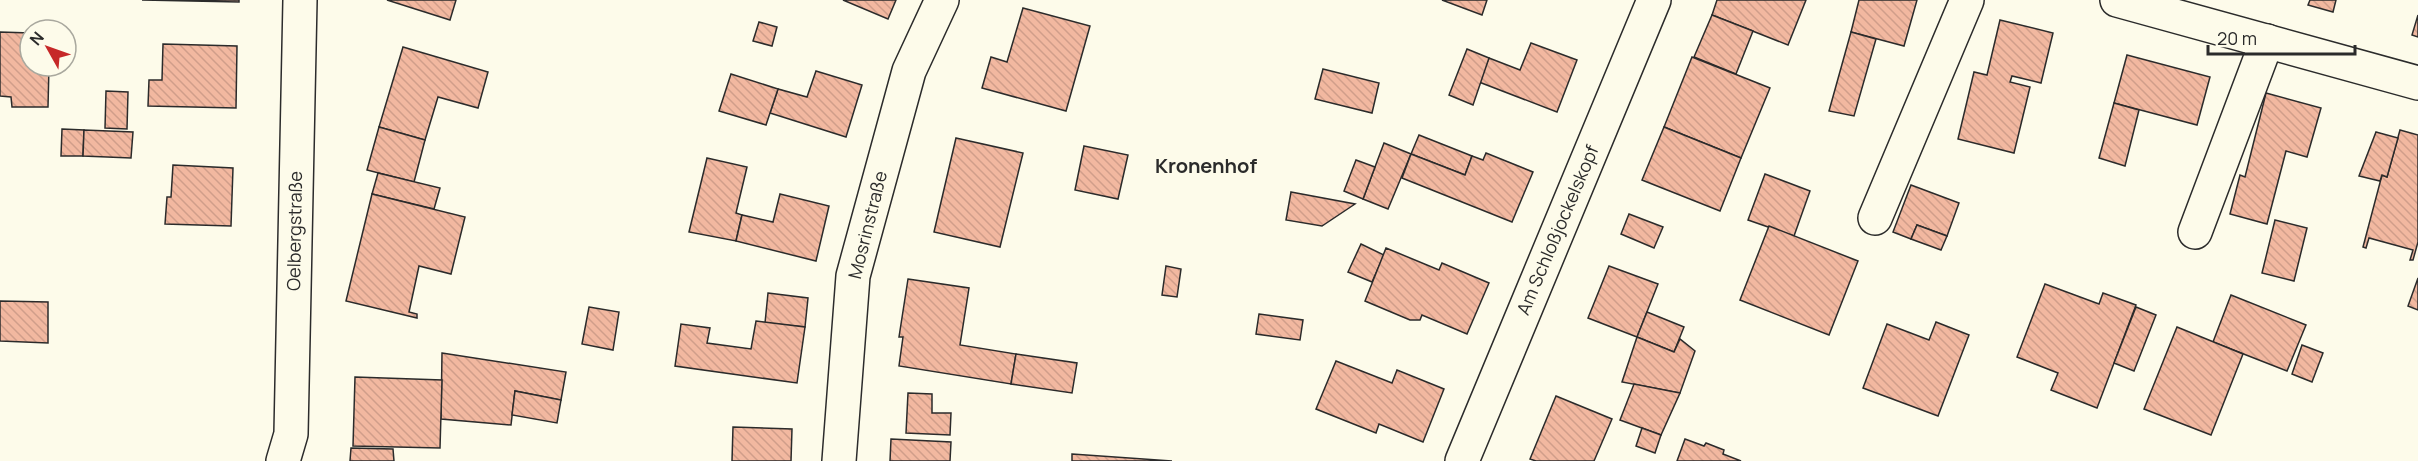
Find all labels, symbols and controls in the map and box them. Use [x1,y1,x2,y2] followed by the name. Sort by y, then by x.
[18,18,78,78] north arrow
[2208,18,2355,56] scale bar
[2217,26,2257,50] text: 20 m
[24,27,49,50] text: N
[1510,141,1604,318] street label: Am Schloßjockelskopf
[1155,152,1257,179] district label: Kronenhof
[842,168,892,281] street label: Mosrinstraße
[281,171,307,291] street label: Oelbergstraße

